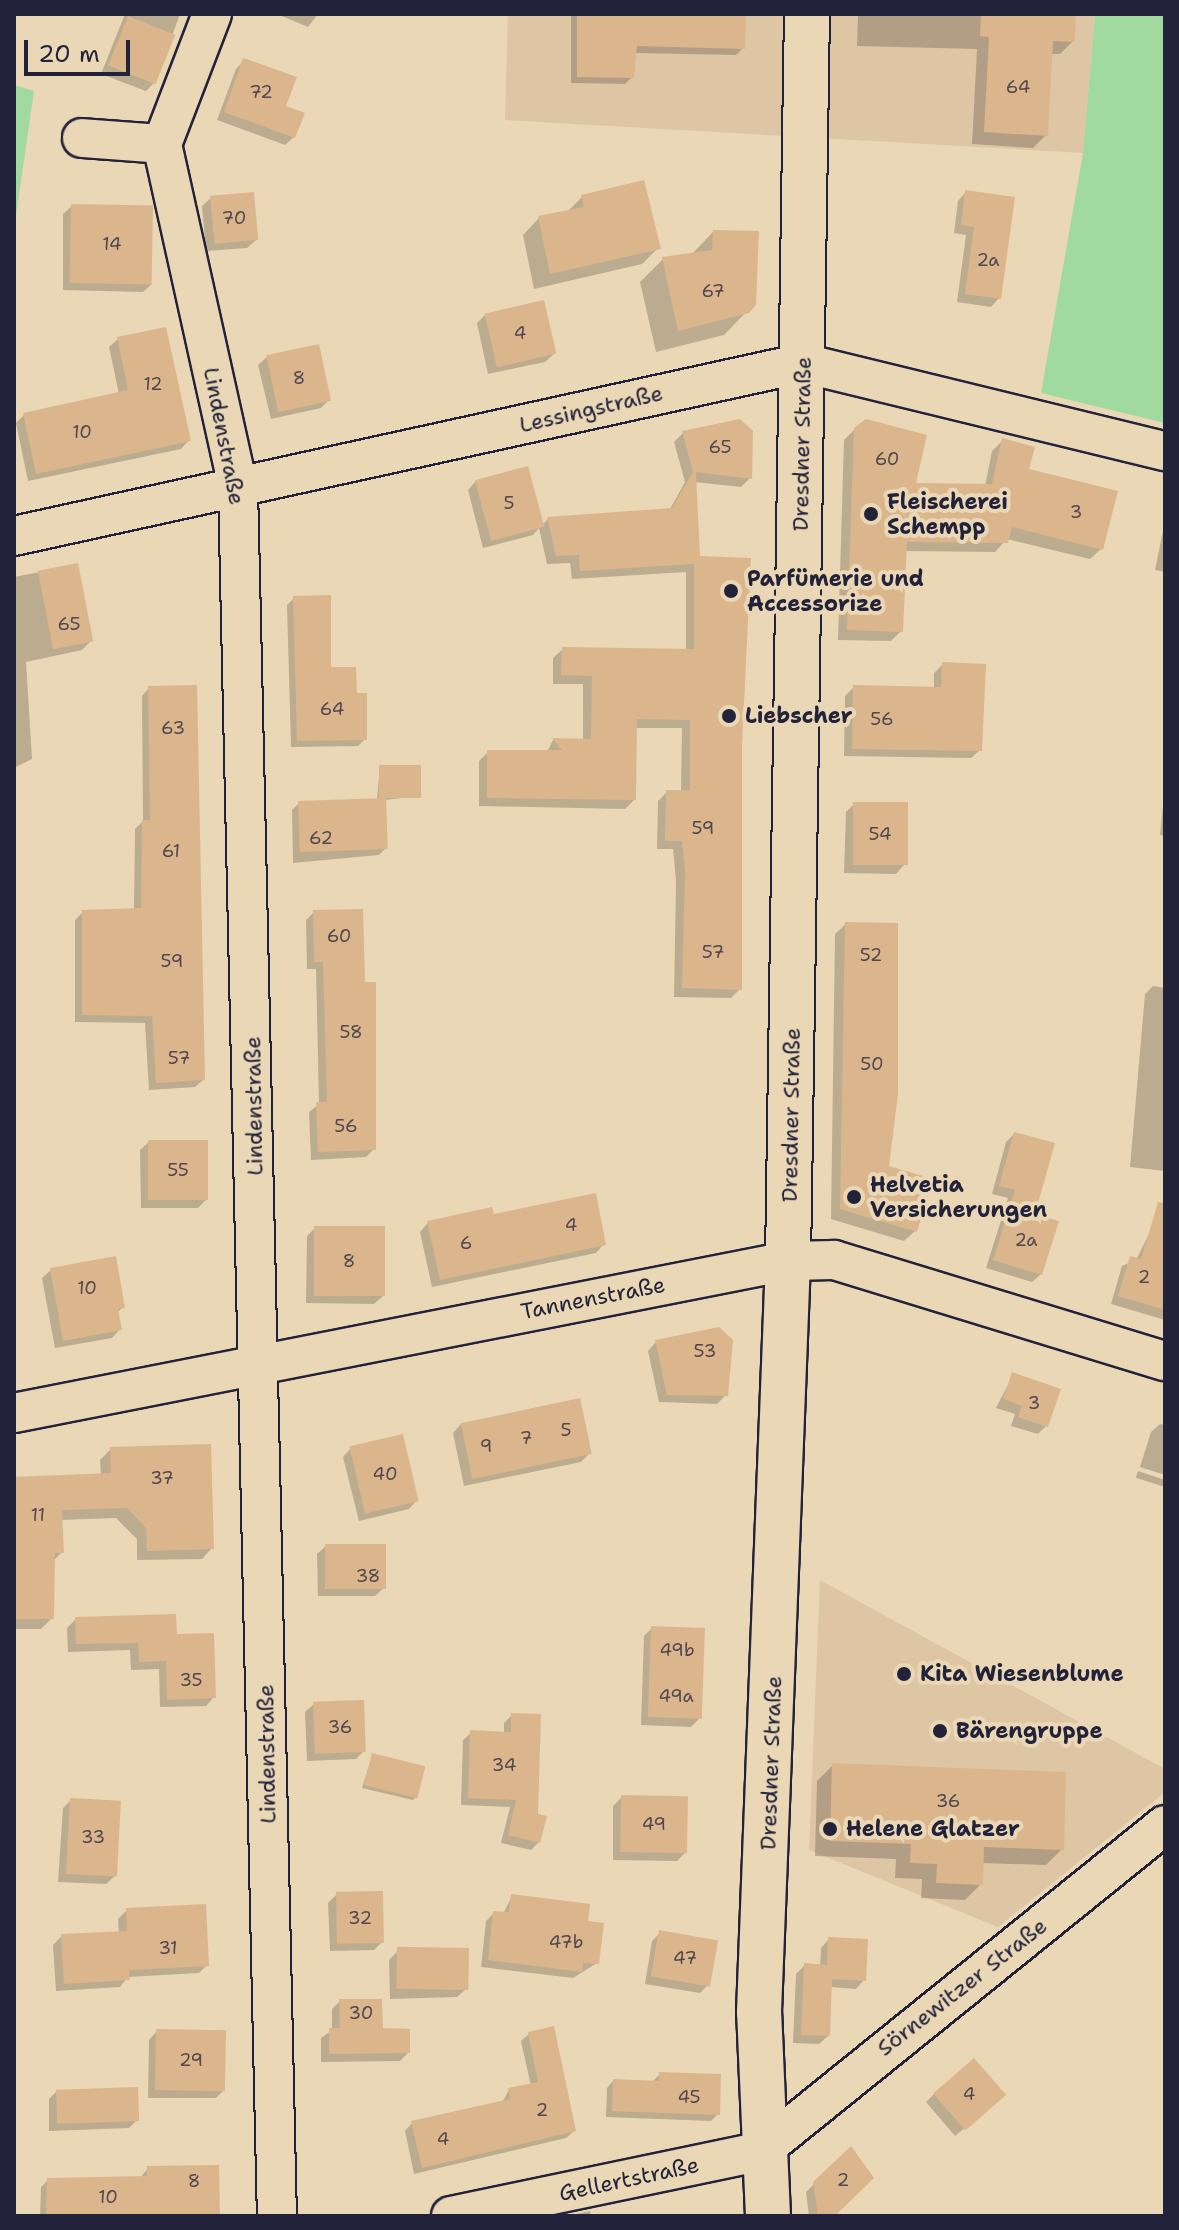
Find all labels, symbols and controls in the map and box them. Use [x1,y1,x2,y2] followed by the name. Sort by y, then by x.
[28,24,134,74] scale bar
[38,38,100,70] text: 20 m
[1006,76,1030,98] house number: 64
[249,81,273,103] house number: 72
[222,207,246,229] house number: 70
[102,233,122,255] house number: 14
[976,249,1000,271] house number: 2a
[701,280,725,302] house number: 67
[514,322,526,344] house number: 4
[787,357,817,531] street label: Dresdner Straße
[198,365,250,507] street label: Lindenstraße
[293,367,305,389] house number: 8
[143,373,163,395] house number: 12
[517,380,665,438] street label: Lessingstraße
[72,421,92,443] house number: 10
[709,436,731,458] house number: 65
[875,448,899,470] house number: 60
[887,488,1008,540] place label: Fleischerei Schempp
[503,492,515,514] house number: 5
[1070,501,1082,523] house number: 3
[862,505,880,523] marker: Fleischerei Schempp
[747,565,924,616] place label: Parfümerie und Accessorize
[722,582,740,600] marker: Parfümerie und Accessorize
[58,613,80,635] house number: 65
[320,698,344,720] house number: 64
[745,703,852,729] place label: Liebscher
[720,707,738,725] marker: Liebscher
[870,708,894,730] house number: 56
[161,717,185,739] house number: 63
[692,817,714,839] house number: 59
[868,823,892,845] house number: 54
[309,827,333,849] house number: 62
[162,840,180,862] house number: 61
[327,925,351,947] house number: 60
[702,941,724,963] house number: 57
[860,944,882,966] house number: 52
[161,950,183,972] house number: 59
[339,1021,363,1043] house number: 58
[776,1028,806,1202] street label: Dresdner Straße
[240,1036,268,1176] street label: Lindenstraße
[168,1047,190,1069] house number: 57
[860,1053,884,1075] house number: 50
[334,1115,358,1137] house number: 56
[167,1159,189,1181] house number: 55
[870,1171,1047,1222] place label: Helvetia Versicherungen
[845,1188,863,1206] marker: Helvetia Versicherungen
[565,1214,577,1236] house number: 4
[1014,1229,1038,1251] house number: 2a
[460,1232,472,1254] house number: 6
[343,1250,355,1272] house number: 8
[1138,1266,1150,1288] house number: 2
[519,1271,667,1325] street label: Tannenstraße
[77,1277,97,1299] house number: 10
[694,1340,716,1362] house number: 53
[1028,1392,1040,1414] house number: 3
[560,1419,572,1441] house number: 5
[520,1427,532,1449] house number: 7
[480,1435,492,1457] house number: 9
[372,1463,398,1485] house number: 40
[150,1467,174,1489] house number: 37
[31,1504,45,1526] house number: 11
[356,1565,380,1587] house number: 38
[659,1639,695,1661] house number: 49b
[920,1661,1124,1687] place label: Kita Wiesenblume
[895,1665,913,1683] marker: Kita Wiesenblume
[179,1669,203,1691] house number: 35
[755,1675,787,1851] street label: Dresdner Straße
[253,1684,281,1824] street label: Lindenstraße
[658,1685,694,1707] house number: 49a
[328,1716,352,1738] house number: 36
[956,1718,1103,1744] place label: Bärengruppe
[931,1722,949,1740] marker: Bärengruppe
[492,1754,516,1776] house number: 34
[936,1790,960,1812] house number: 36
[642,1813,666,1835] house number: 49
[846,1816,1020,1842] place label: Helene Glatzer
[821,1820,839,1838] marker: Helene Glatzer
[81,1826,105,1848] house number: 33
[348,1907,372,1929] house number: 32
[872,1913,1052,2061] street label: Sörnewitzer Straße
[549,1931,583,1953] house number: 47b
[158,1937,178,1959] house number: 31
[673,1947,697,1969] house number: 47
[349,2002,373,2024] house number: 30
[179,2049,203,2071] house number: 29
[963,2083,975,2105] house number: 4
[677,2086,701,2108] house number: 45
[536,2099,548,2121] house number: 2
[437,2128,449,2150] house number: 4
[557,2151,701,2207] street label: Gellertstraße
[837,2169,849,2191] house number: 2
[188,2170,200,2192] house number: 8
[98,2186,118,2208] house number: 10

